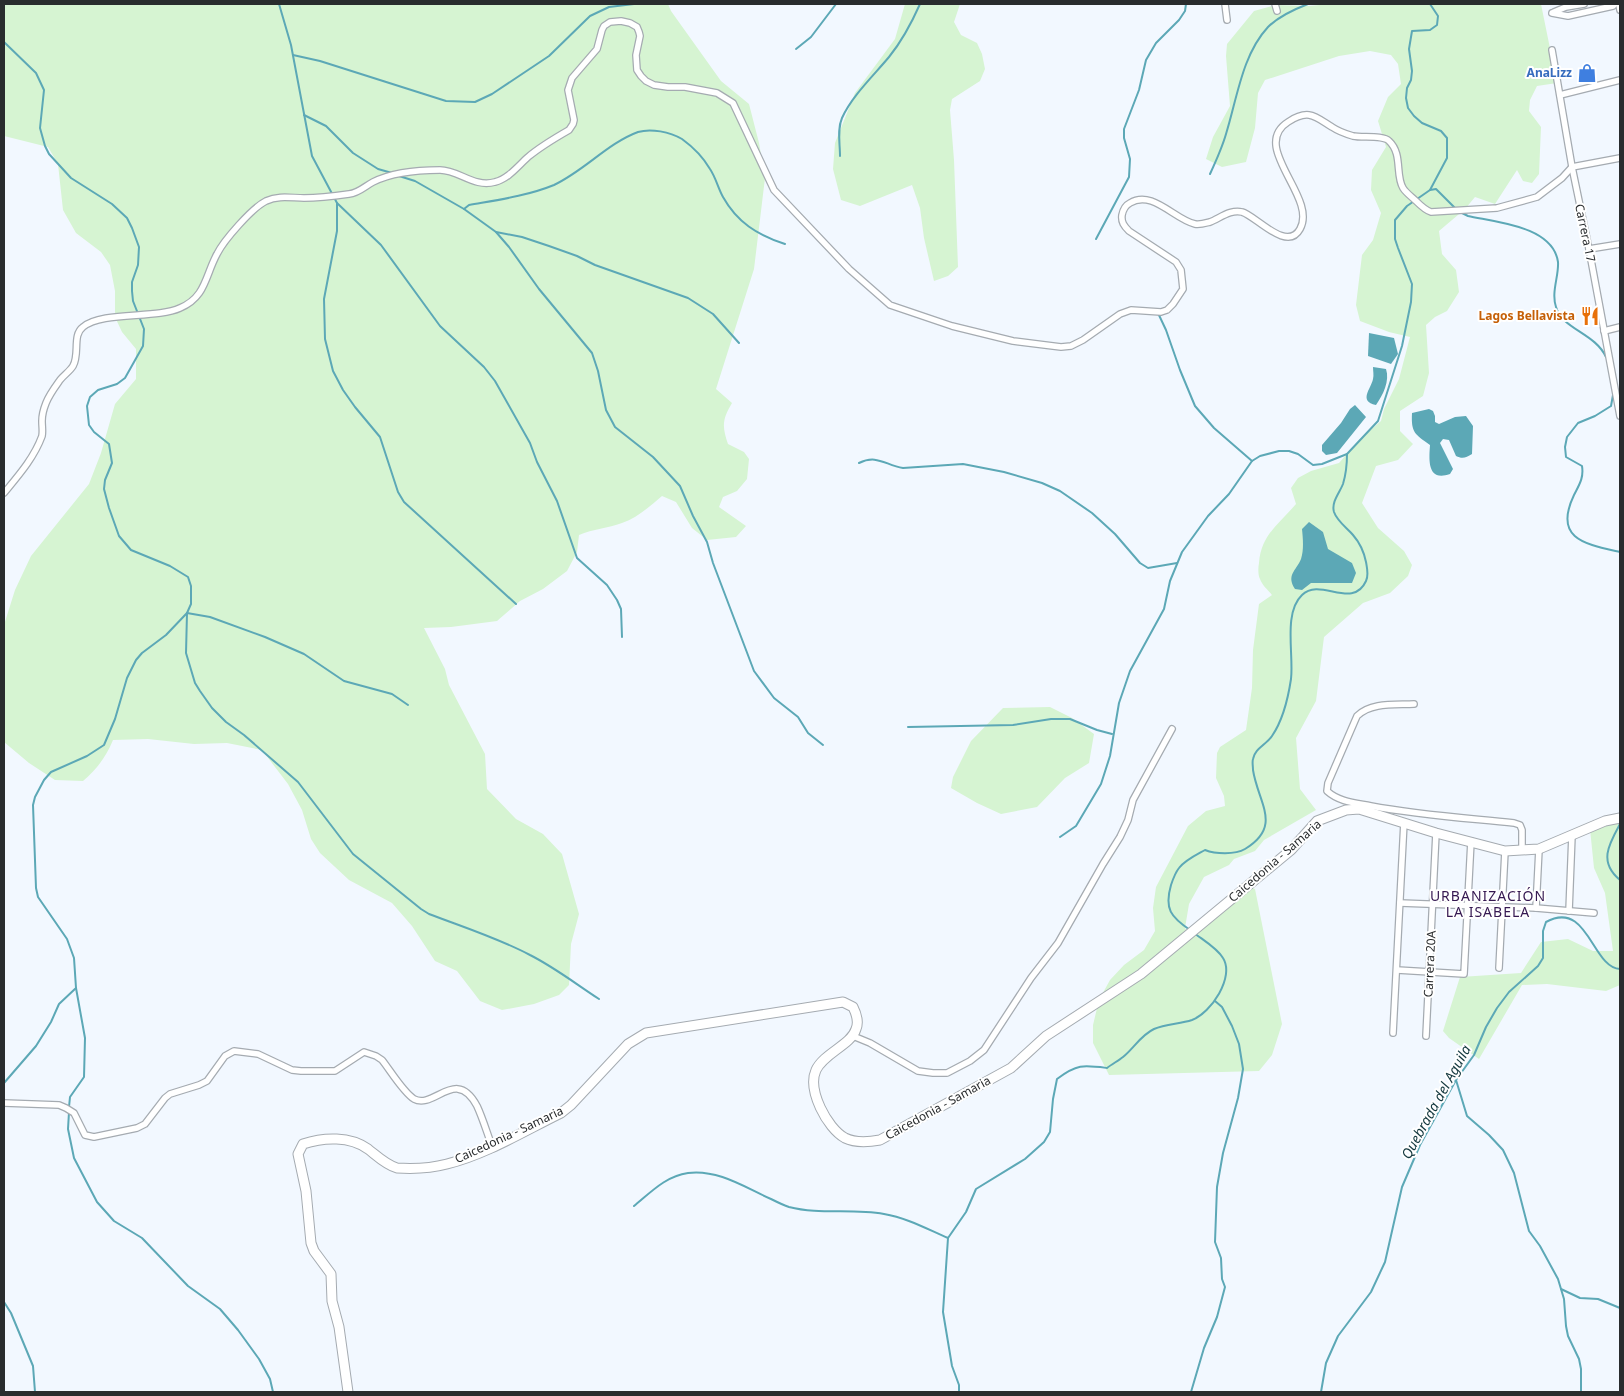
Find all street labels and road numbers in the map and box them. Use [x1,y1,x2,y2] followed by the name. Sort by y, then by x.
[1571,202,1600,264] street label: Carrera 17
[1225,816,1325,906] street label: Caicedonia - Samaria
[1419,930,1440,998] street label: Carrera 20A
[882,1072,993,1144] street label: Caicedonia - Samaria
[452,1102,566,1167] street label: Caicedonia - Samaria

